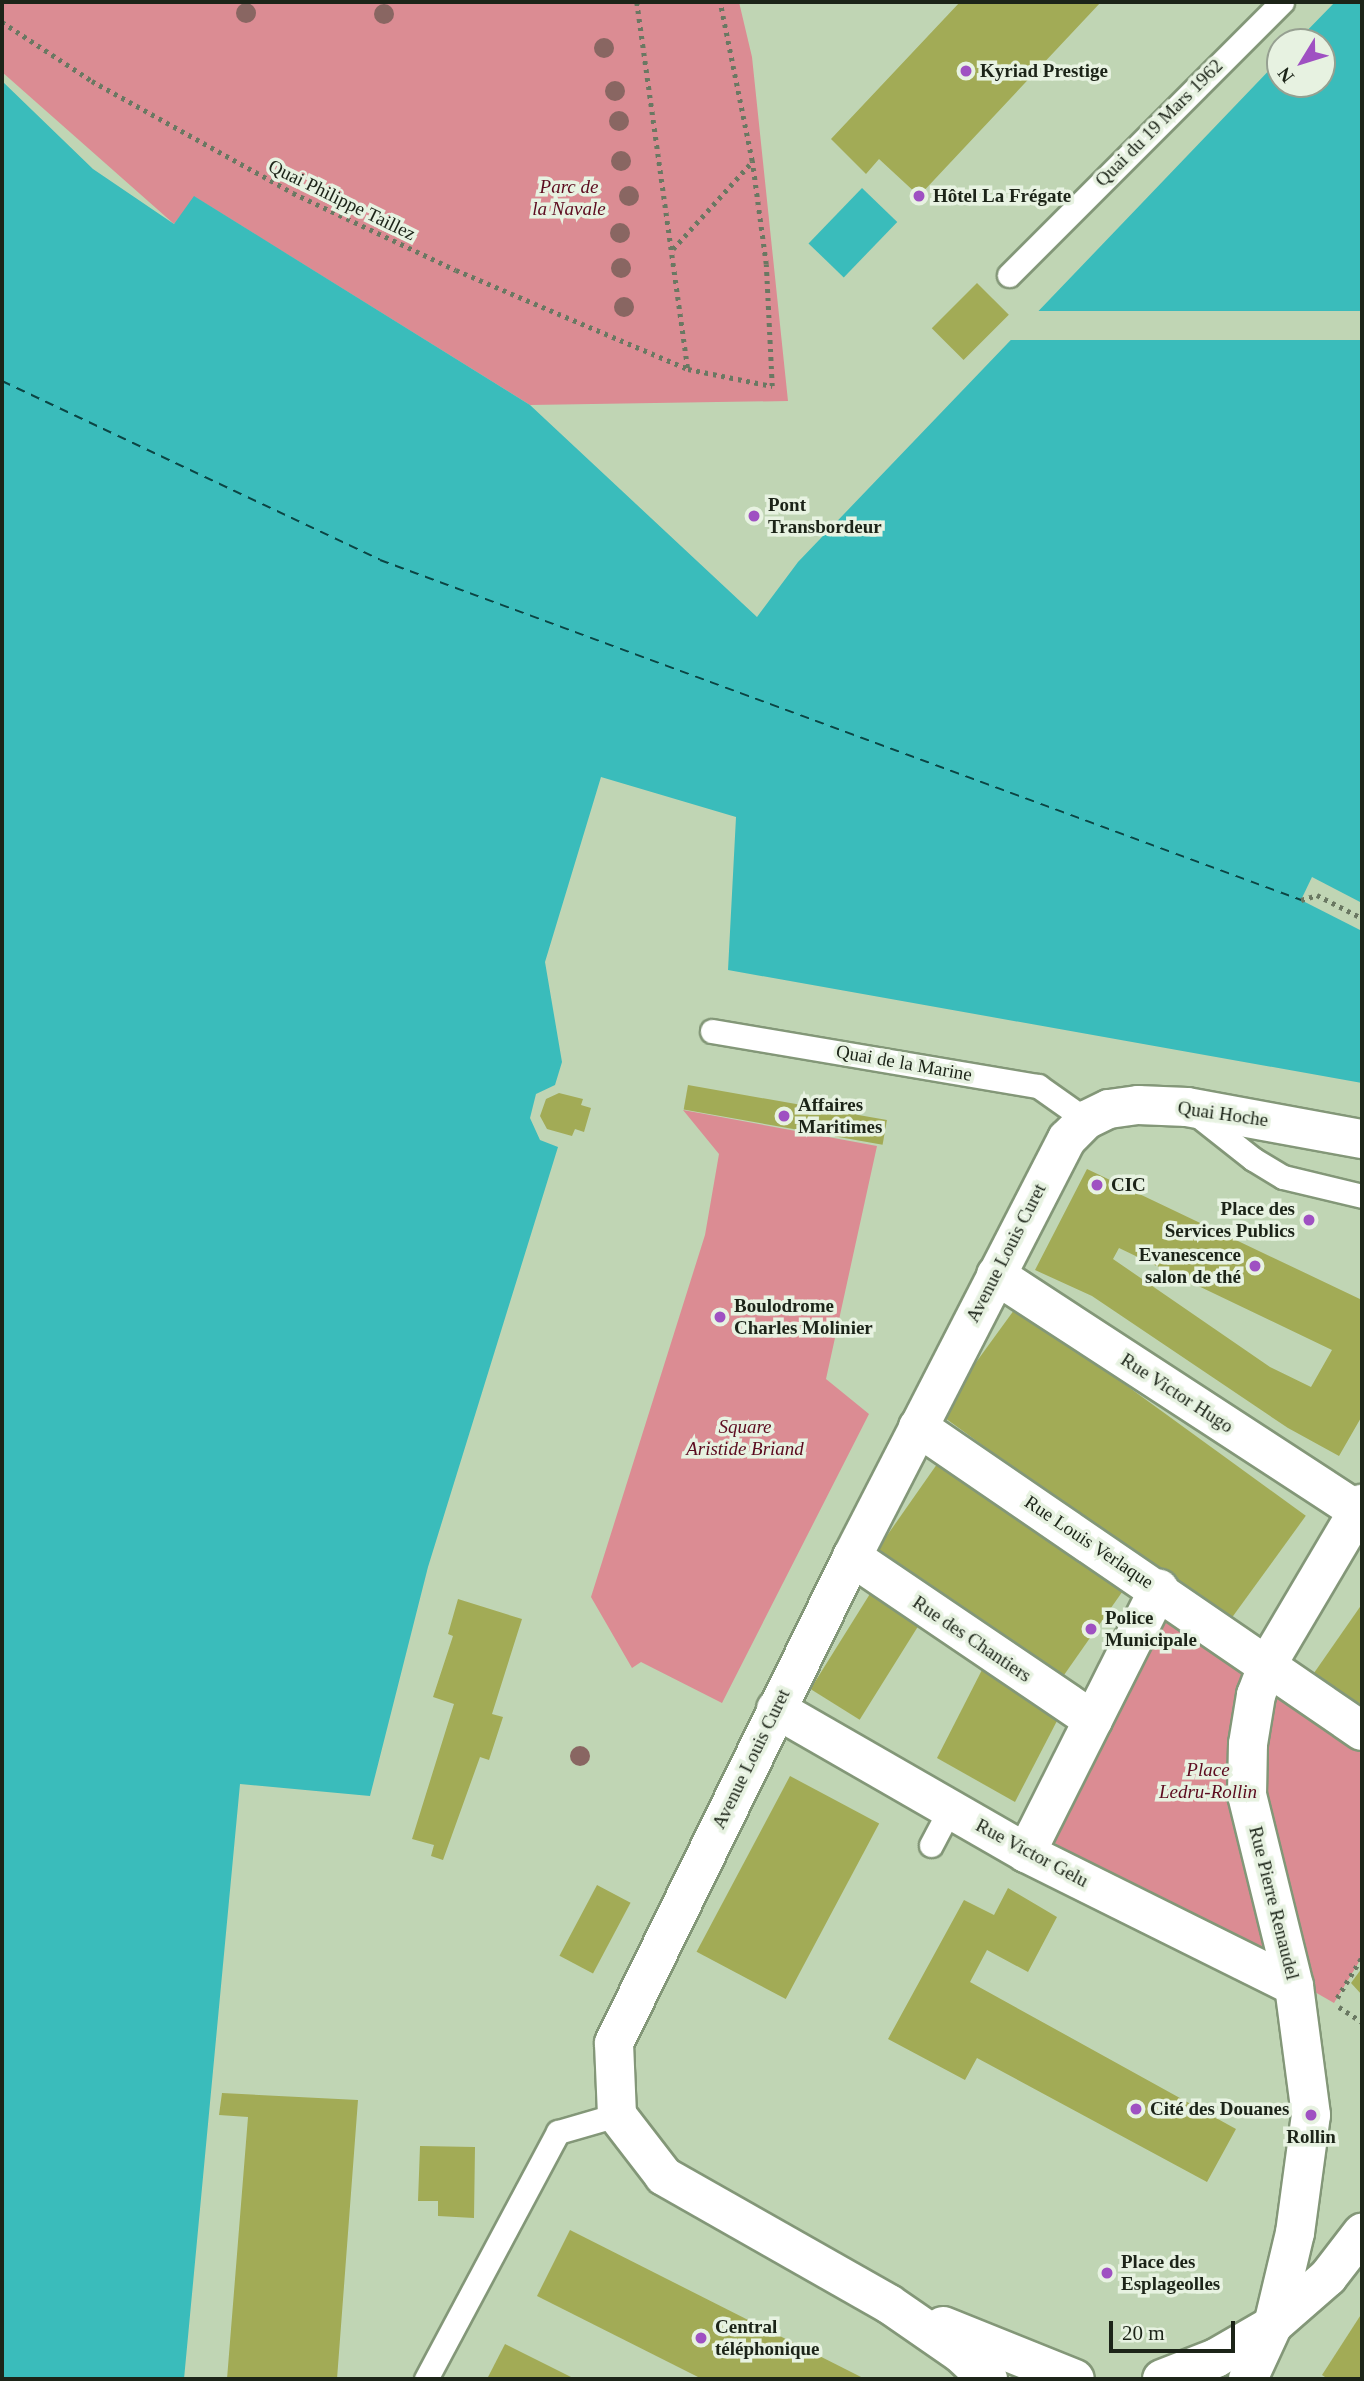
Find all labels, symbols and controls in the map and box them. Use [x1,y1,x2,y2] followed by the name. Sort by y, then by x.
[1266,28,1336,98] north arrow
[1090,54,1228,192] street label: Quai du 19 Mars 1962
[980,60,1108,82] place label: Kyriad Prestige
[958,63,974,79] marker: Kyriad Prestige
[1273,63,1298,87] text: N
[265,154,419,246] street label: Quai Philippe Taillez
[532,176,606,220] park label: Parc de la Navale
[933,185,1071,207] place label: Hôtel La Frégate
[911,188,927,204] marker: Hôtel La Frégate
[768,494,882,538] place label: Pont Transbordeur
[746,508,762,524] marker: Pont Transbordeur
[834,1040,974,1086] street label: Quai de la Marine
[798,1094,882,1138] place label: Affaires Maritimes
[1176,1096,1270,1132] street label: Quai Hoche
[776,1108,792,1124] marker: Affaires Maritimes
[1111,1174,1146,1196] place label: CIC
[1089,1177,1105,1193] marker: CIC
[961,1180,1051,1326] street label: Avenue Louis Curet
[1165,1198,1295,1242] place label: Place des Services Publics
[1301,1212,1317,1228] marker: Place des Services Publics
[1139,1244,1241,1288] place label: Evanescence salon de thé
[1247,1258,1263,1274] marker: Evanescence salon de thé
[734,1295,873,1339] place label: Boulodrome Charles Molinier
[712,1309,728,1325] marker: Boulodrome Charles Molinier
[1116,1348,1238,1438] street label: Rue Victor Hugo
[686,1416,804,1460] park label: Square Aristide Briand
[1020,1490,1158,1594] street label: Rue Louis Verlaque
[908,1591,1036,1687] street label: Rue des Chantiers
[1105,1607,1197,1651] place label: Police Municipale
[1083,1621,1099,1637] marker: Police Municipale
[707,1685,795,1833] street label: Avenue Louis Curet
[1159,1759,1257,1803] park label: Place Ledru-Rollin
[972,1814,1092,1892] street label: Rue Victor Gelu
[1244,1824,1304,1982] street label: Rue Pierre Renaudel
[1150,2098,1289,2120] place label: Cité des Douanes
[1128,2101,1144,2117] marker: Cité des Douanes
[1303,2107,1319,2123] marker: Rollin
[1286,2126,1336,2148] place label: Rollin
[1121,2251,1220,2295] place label: Place des Esplageolles
[1099,2265,1115,2281] marker: Place des Esplageolles
[1112,2308,1238,2352] scale bar
[715,2316,820,2360] place label: Central téléphonique
[1122,2321,1165,2345] text: 20 m
[693,2330,709,2346] marker: Central téléphonique

